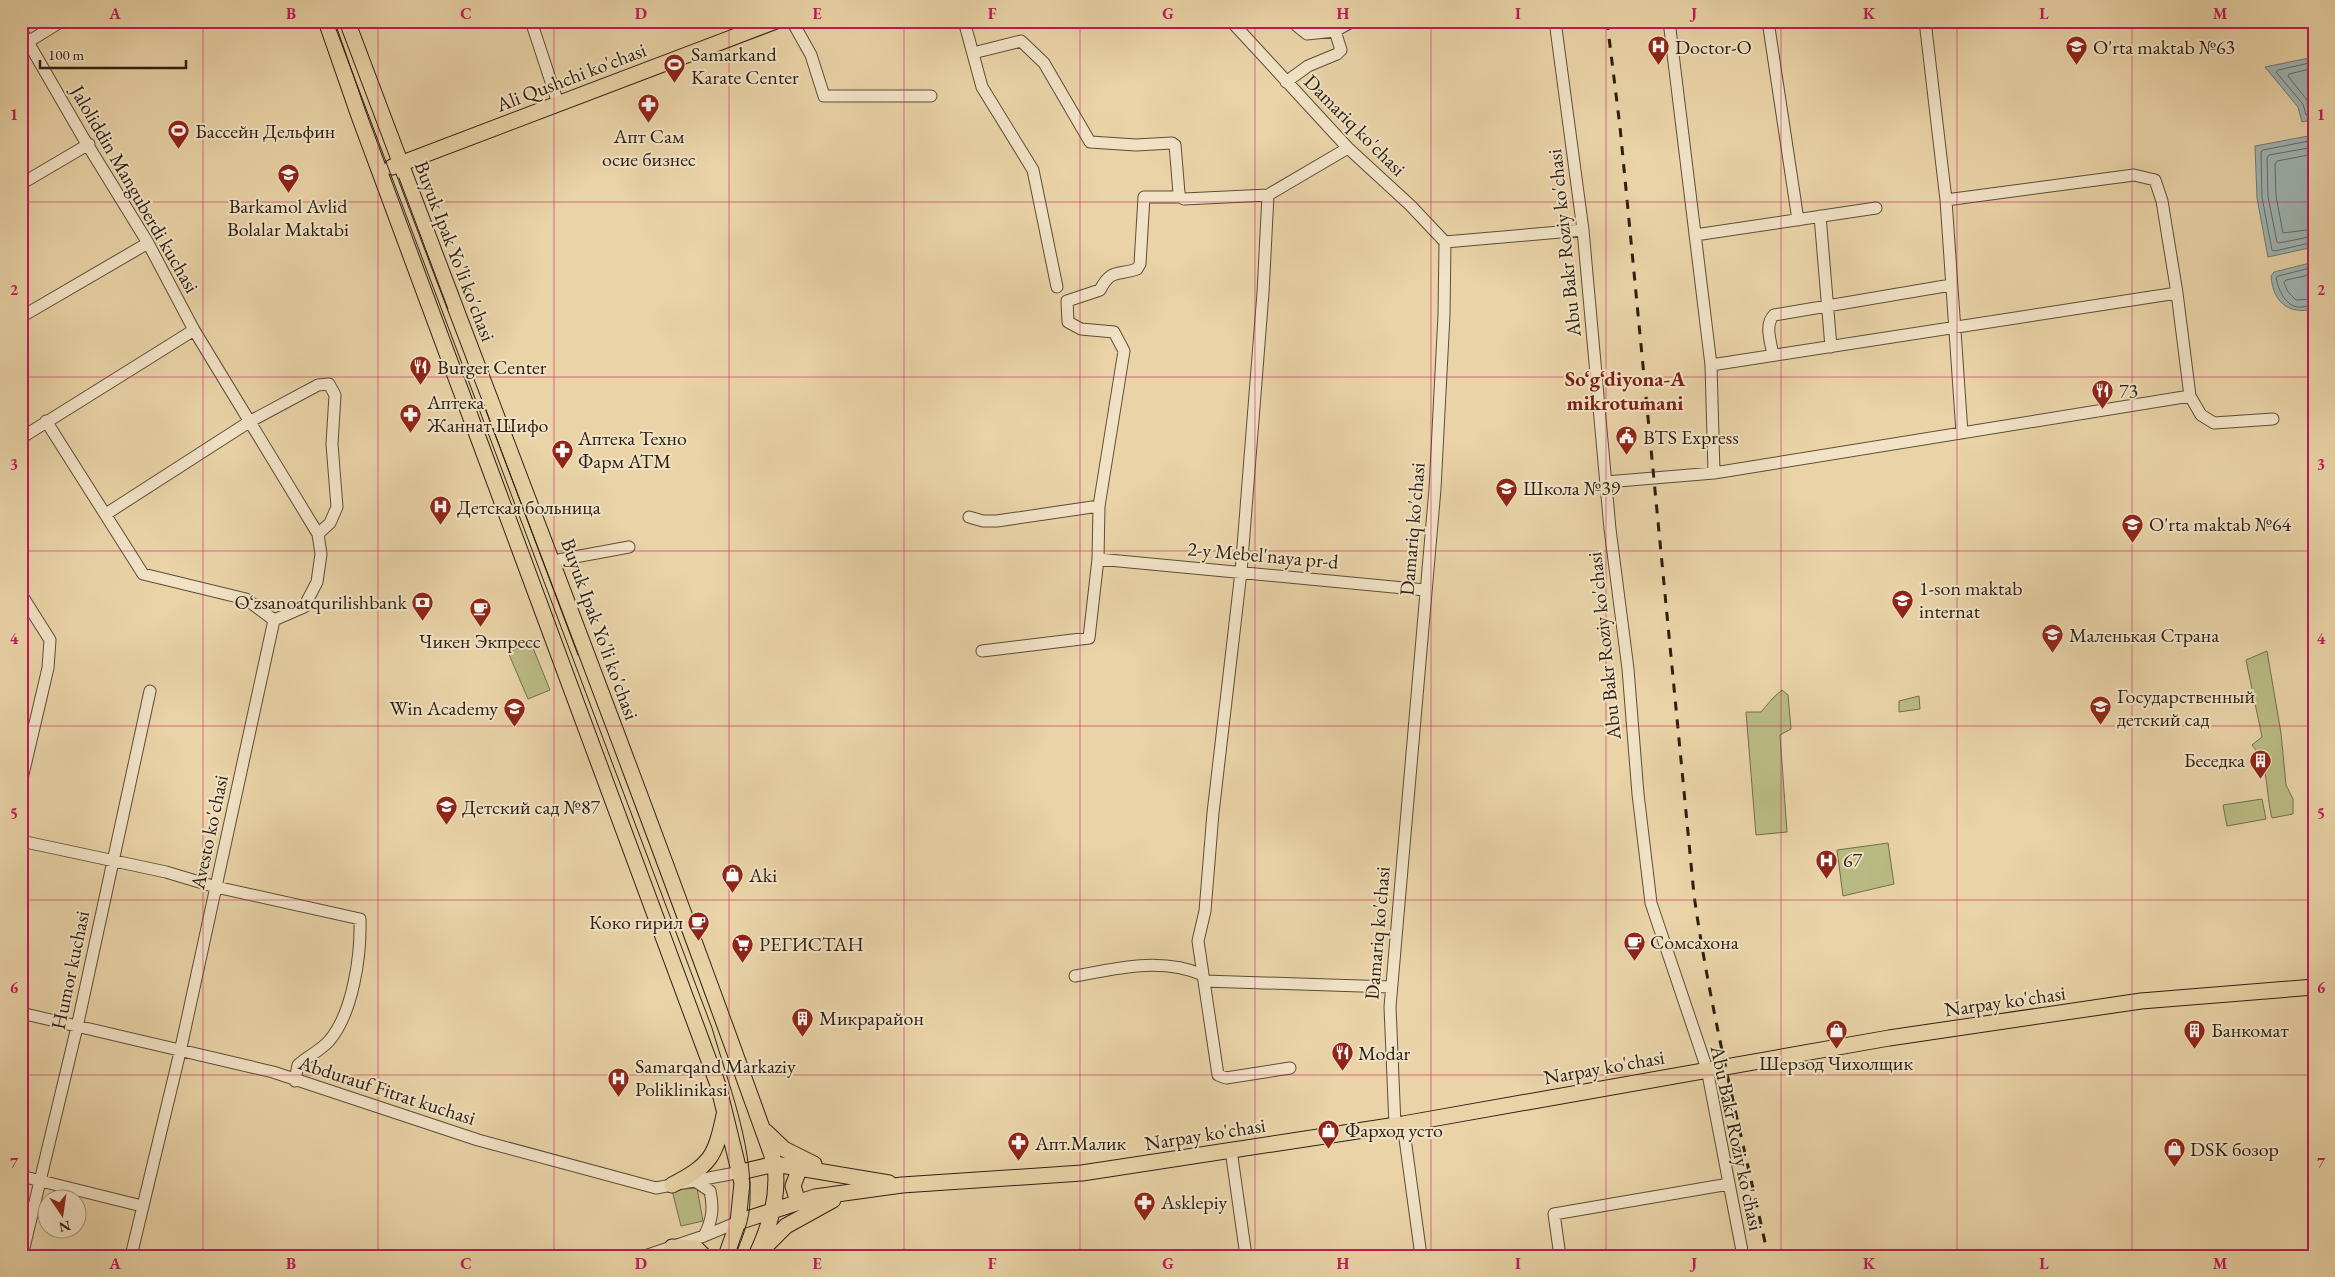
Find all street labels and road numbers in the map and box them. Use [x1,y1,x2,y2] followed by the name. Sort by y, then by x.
[491,36,650,118] street label: Ali Qushchi ko'chasi
[1299,69,1412,182] street label: Damariq ko'chasi
[64,79,205,298] street label: Jaloliddin Manguberdi kuchasi
[1541,148,1587,339] street label: Abu Bakr Roziy ko'chasi
[409,157,501,345] street label: Buyuk Ipak Yo'li ko'chasi
[1393,461,1431,597] street label: Damariq ko'chasi
[555,535,645,723] street label: Buyuk Ipak Yo'li ko'chasi
[1186,535,1341,575] street label: 2-y Mebel'naya pr-d
[1581,551,1627,742] street label: Abu Bakr Roziy ko'chasi
[184,772,234,893] street label: Avesto ko'chasi
[1358,865,1396,1001] street label: Damariq ko'chasi
[45,908,95,1032] street label: Humor kuchasi
[1943,980,2067,1022] street label: Narpay ko'chasi
[1704,1042,1769,1233] street label: Abu Bakr Roziy ko'chasi
[1542,1044,1666,1090] street label: Narpay ko'chasi
[294,1049,479,1131] street label: Abdurauf Fitrat kuchasi
[1143,1112,1267,1156] street label: Narpay ko'chasi

